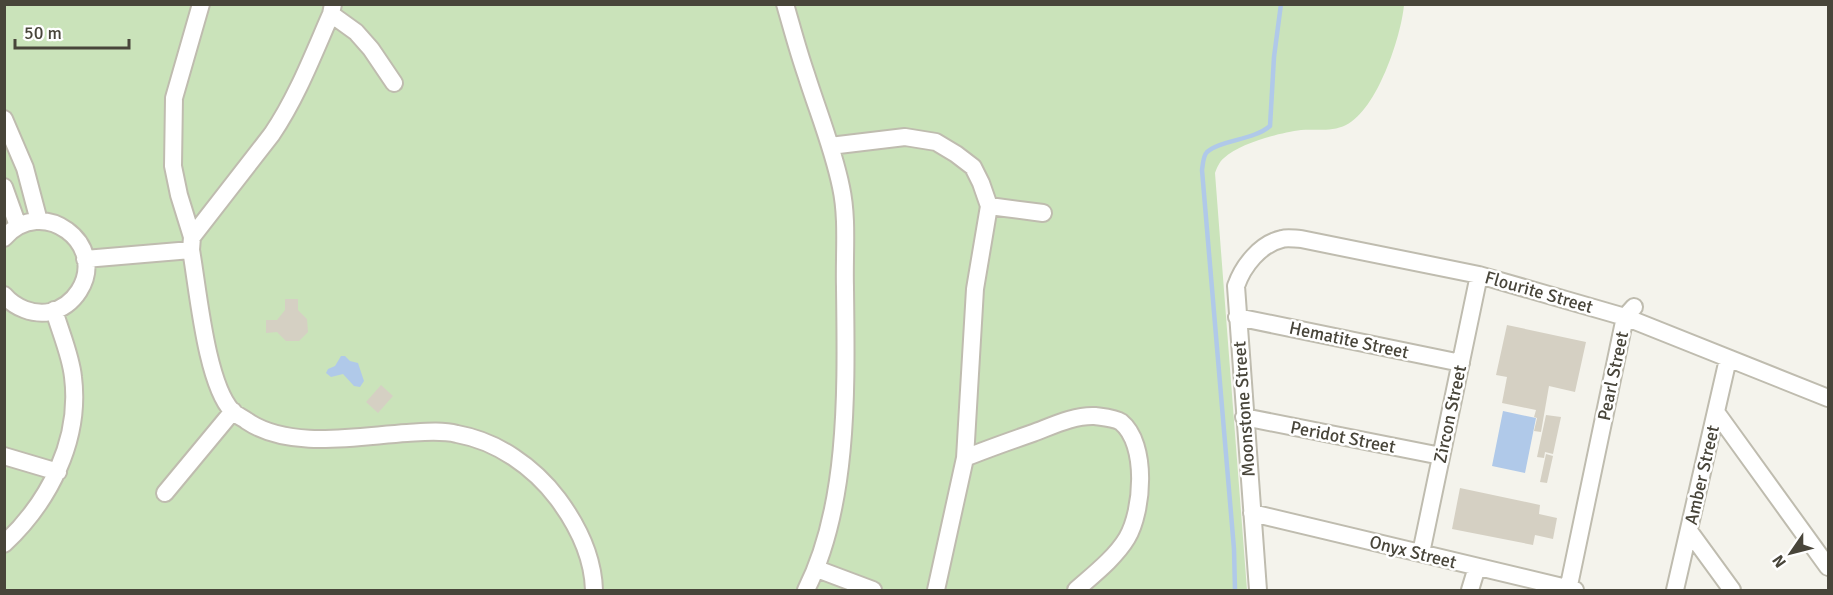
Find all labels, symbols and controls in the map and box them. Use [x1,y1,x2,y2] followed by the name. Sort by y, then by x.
[15,12,129,50] scale bar
[24,22,62,44] text: 50 m
[1482,266,1596,318] street label: Flourite Street
[1287,317,1411,363] street label: Hematite Street
[1593,329,1633,423] street label: Pearl Street
[1228,340,1260,478] street label: Moonstone Street
[1429,363,1471,465] street label: Zircon Street
[1289,416,1397,458] street label: Peridot Street
[1680,423,1724,527] street label: Amber Street
[1761,523,1821,583] north arrow
[1367,531,1459,573] street label: Onyx Street
[1768,551,1791,571] text: N

